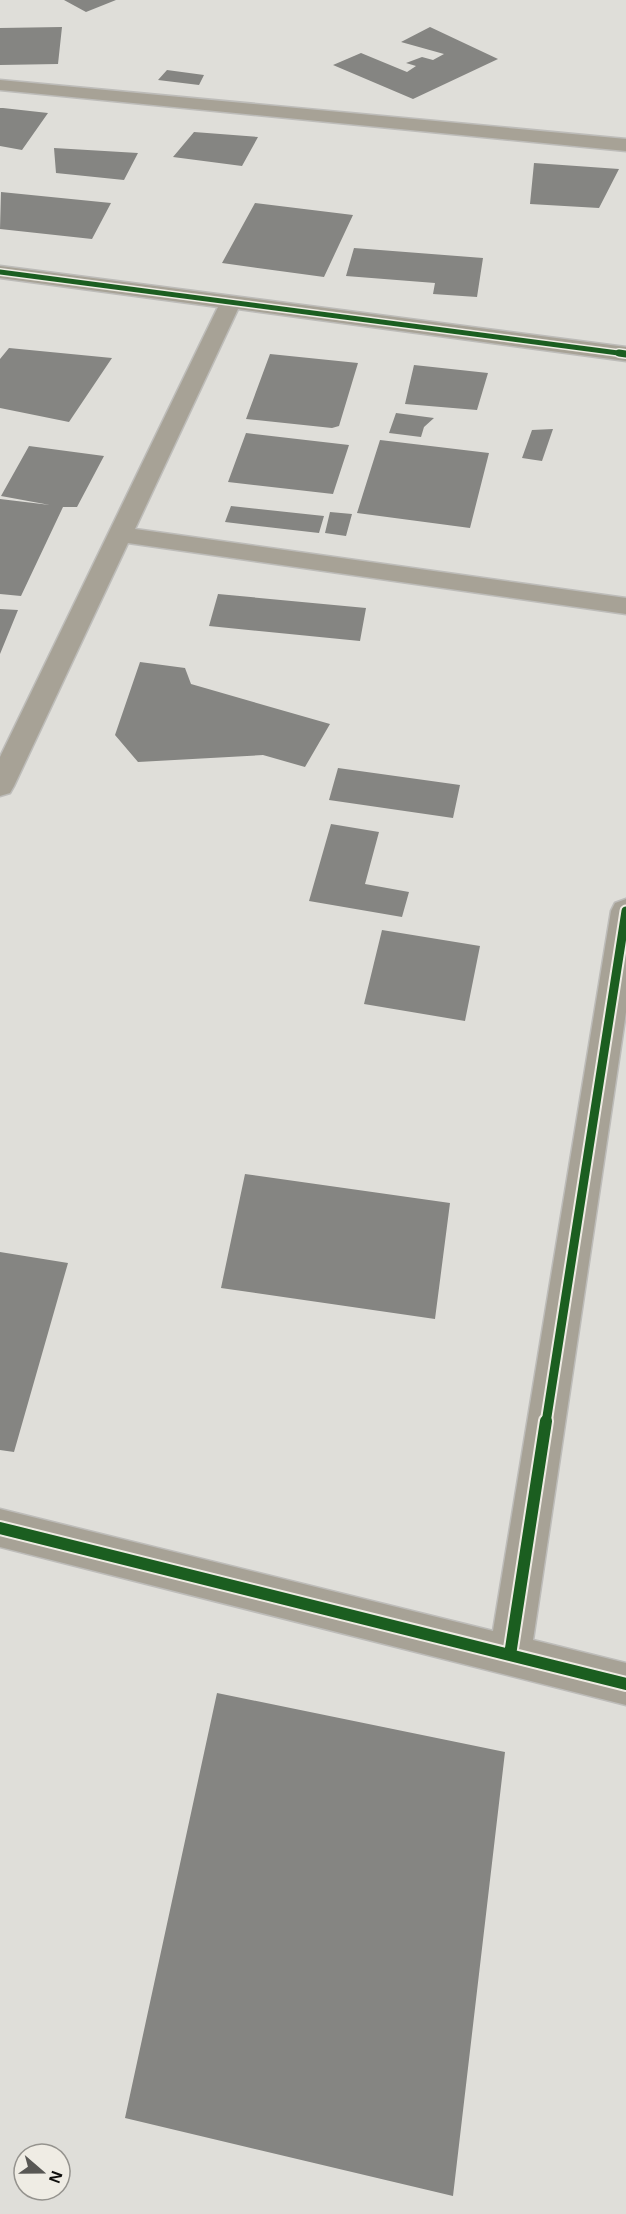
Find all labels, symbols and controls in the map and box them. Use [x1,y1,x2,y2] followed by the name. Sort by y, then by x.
[12,2142,72,2202] north arrow
[46,2169,66,2185] text: N

